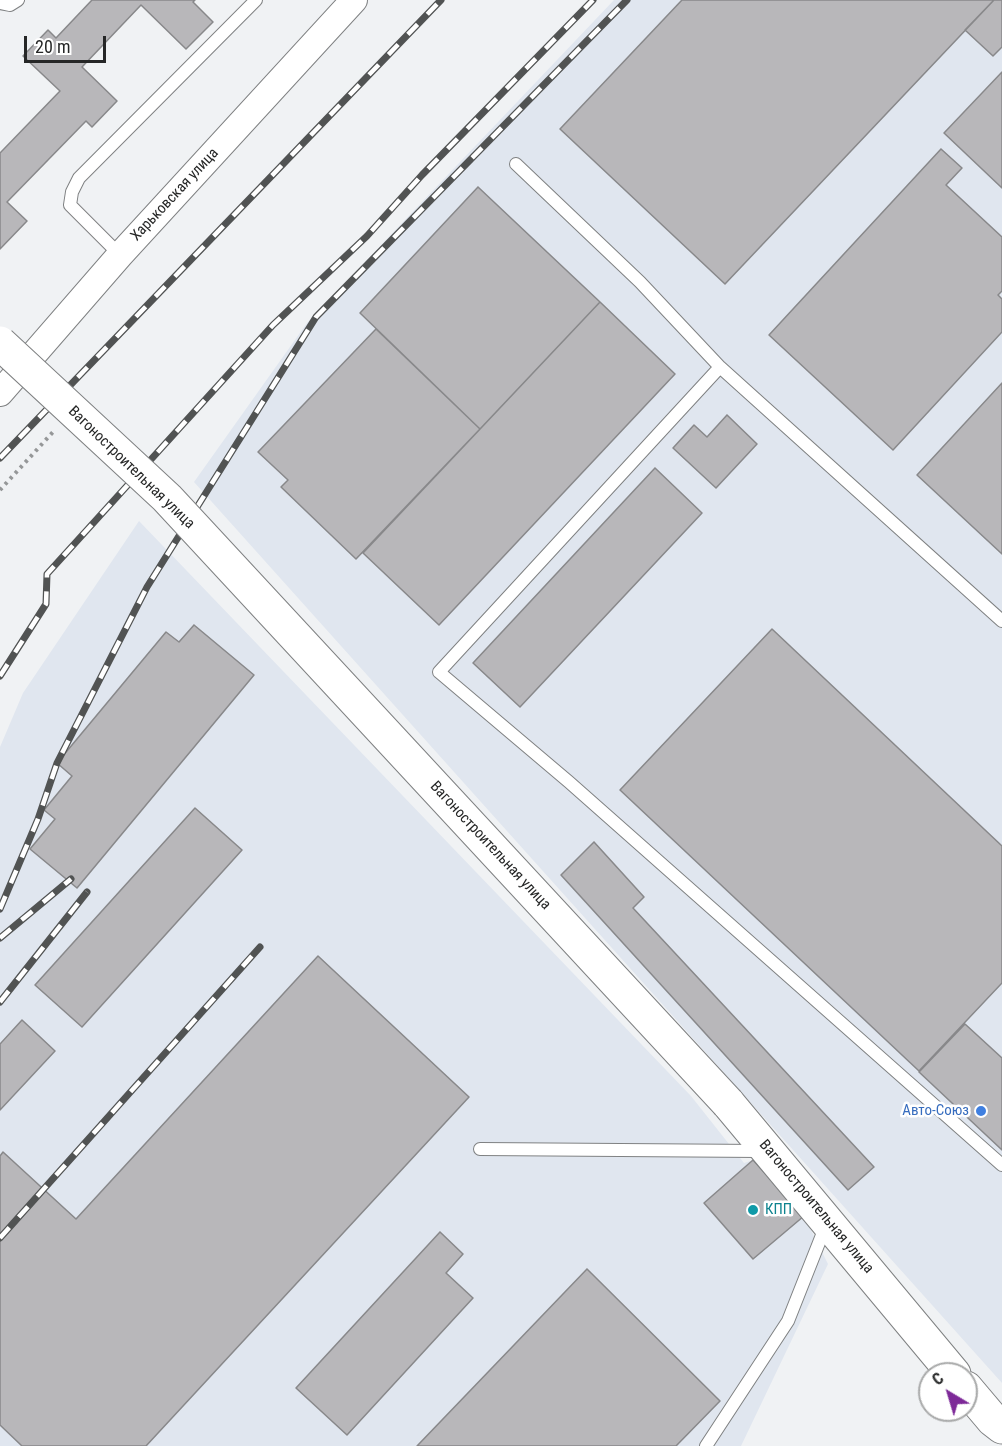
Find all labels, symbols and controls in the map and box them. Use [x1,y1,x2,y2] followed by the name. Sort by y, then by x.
[27,24,110,62] scale bar
[35,36,70,57] text: 20 m
[127,145,223,245] street label: Харьковская улица
[64,403,198,533] street label: Вагоностроительная улица
[426,778,554,914] street label: Вагоностроительная улица
[902,1102,969,1120] place label: Авто-Союз
[974,1104,988,1118] marker: Авто-Союз
[755,1137,877,1277] street label: Вагоностроительная улица
[765,1201,792,1219] place label: КПП
[746,1203,760,1217] marker: КПП
[918,1362,978,1422] north arrow
[928,1369,947,1389] text: С

